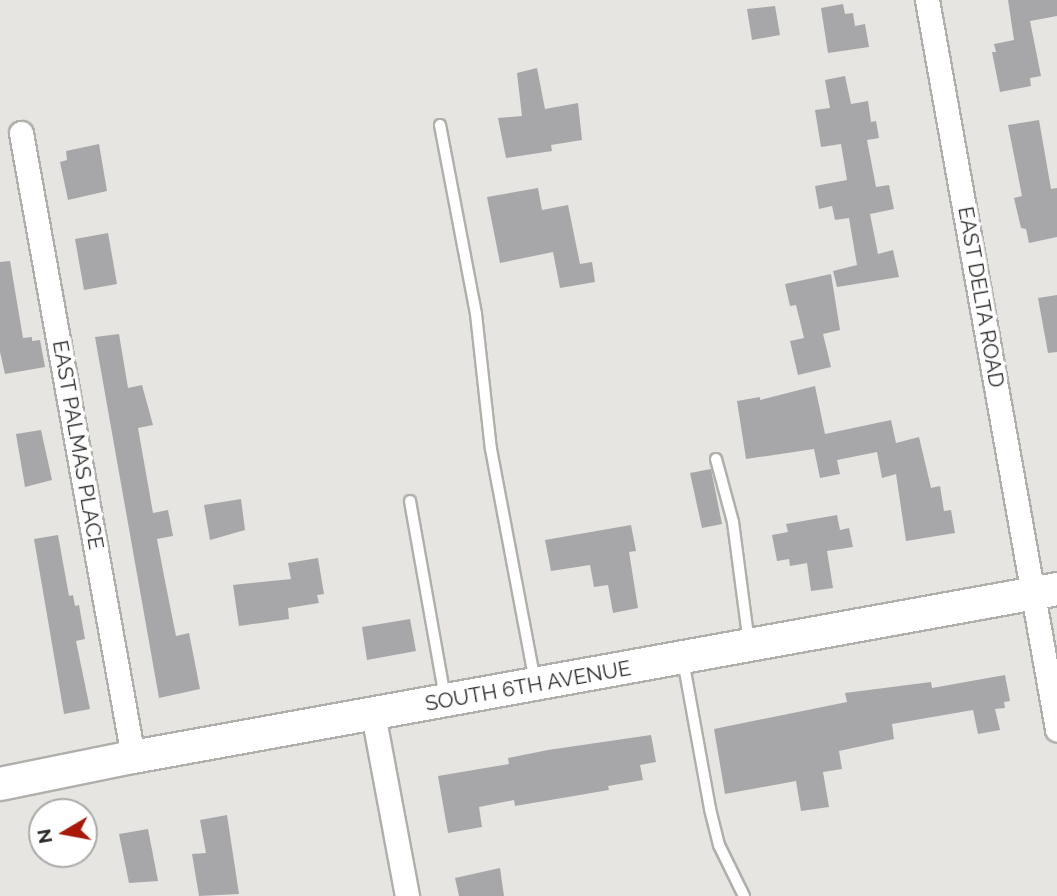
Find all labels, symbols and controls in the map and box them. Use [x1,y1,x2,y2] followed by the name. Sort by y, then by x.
[953,204,1009,390] street label: EAST DELTA ROAD
[47,338,109,552] street label: EAST PALMAS PLACE
[423,655,633,717] street label: SOUTH 6TH AVENUE
[28,798,98,868] north arrow
[32,827,56,845] text: N

